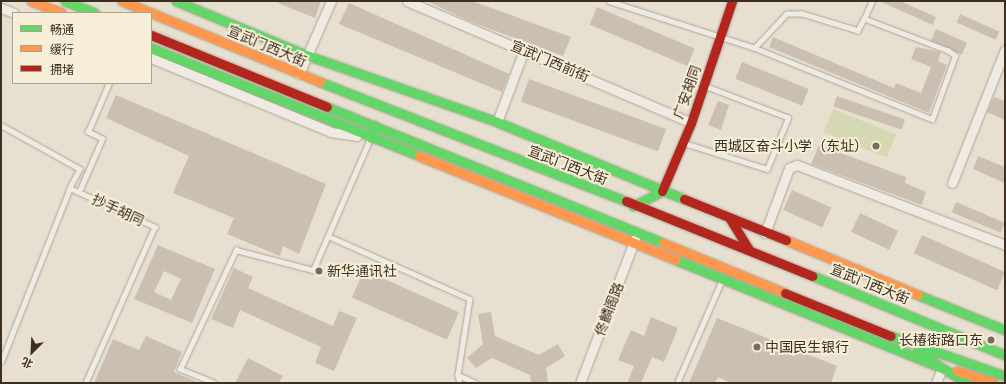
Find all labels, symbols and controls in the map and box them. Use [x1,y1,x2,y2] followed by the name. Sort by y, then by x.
[12,12,152,84] legend
[50,22,74,37] text: 畅通
[225,22,309,70] street label: 宣武门西大街
[508,37,592,85] street label: 宣武门西前街
[50,42,74,57] text: 缓行
[50,62,74,77] text: 拥堵
[670,63,704,121] street label: 广安胡同
[714,138,868,154] place label: 西城区奋斗小学（东址）
[871,141,881,151] marker: 西城区奋斗小学（东址）
[526,142,610,188] street label: 宣武门西大街
[89,191,147,229] street label: 抄手胡同
[828,260,912,308] street label: 宣武门西大街
[327,263,397,279] place label: 新华通讯社
[314,266,324,276] marker: 新华通讯社
[591,280,627,338] street label: 佟麟阁路
[12,332,52,372] north arrow
[899,332,983,348] place label: 长椿街路口东
[986,335,996,345] marker: 长椿街路口东
[765,339,849,355] place label: 中国民生银行
[752,342,762,352] marker: 中国民生银行
[19,354,35,372] text: 北

